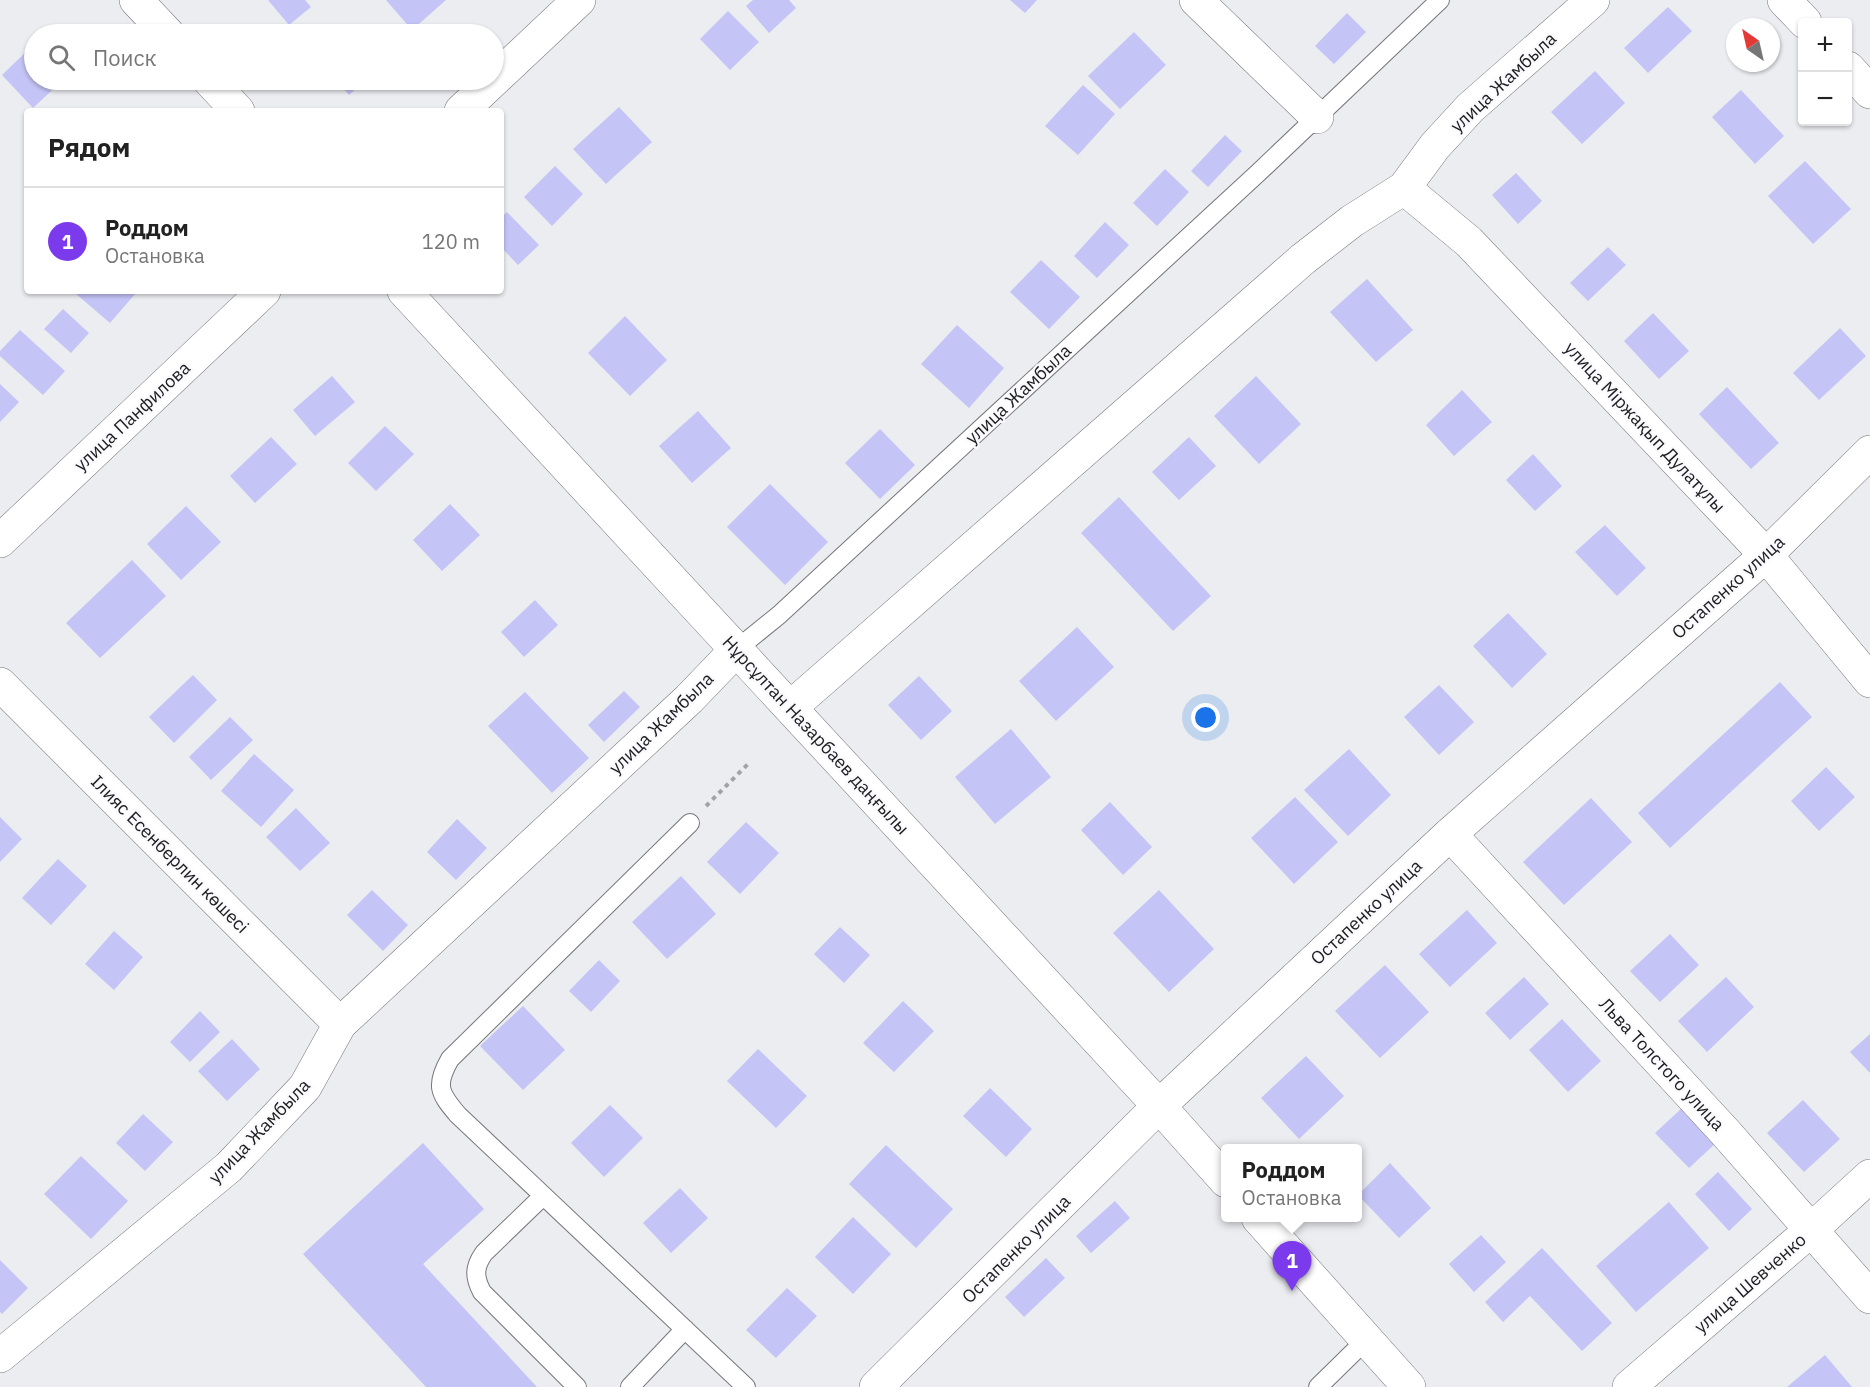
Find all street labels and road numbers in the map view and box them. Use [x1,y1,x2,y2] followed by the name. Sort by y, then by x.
[1445,27,1561,137] street label: улица Жамбыла
[1560,337,1730,517] street label: улица Міржақып Дулатұлы
[960,339,1076,449] street label: улица Жамбыла
[69,356,195,476] street label: улица Панфилова
[1667,530,1790,644] street label: Остапенко улица
[718,631,914,839] street label: Нұрсұлтан Назарбаев даңғылы
[604,667,718,779] street label: улица Жамбыла
[86,770,254,938] street label: Ілияс Есенберлин көшесі
[1305,854,1427,970] street label: Остапенко улица
[1594,993,1730,1136] street label: Льва Толстого улица
[203,1074,315,1188] street label: улица Жамбыла
[957,1190,1075,1308] street label: Остапенко улица
[1689,1228,1811,1338] street label: улица Шевченко

